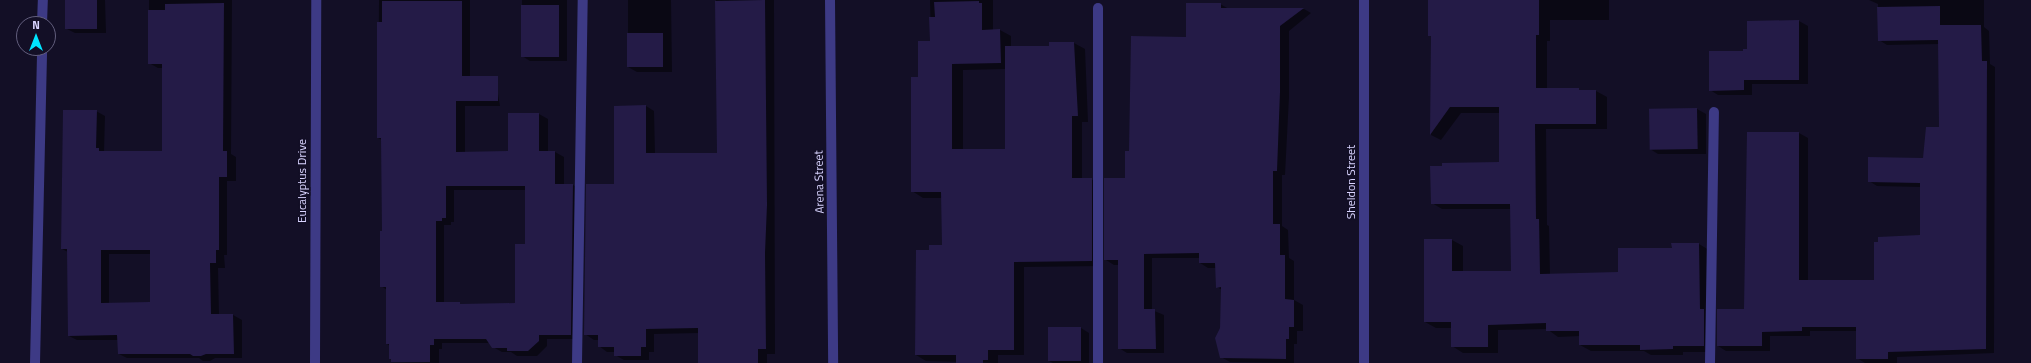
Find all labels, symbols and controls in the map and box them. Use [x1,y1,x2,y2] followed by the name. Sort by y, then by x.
[16,16,56,56] north arrow
[32,17,40,33] text: N
[295,139,309,223] street label: Eucalyptus Drive
[1344,145,1358,219] street label: Sheldon Street
[811,150,827,214] street label: Arena Street

